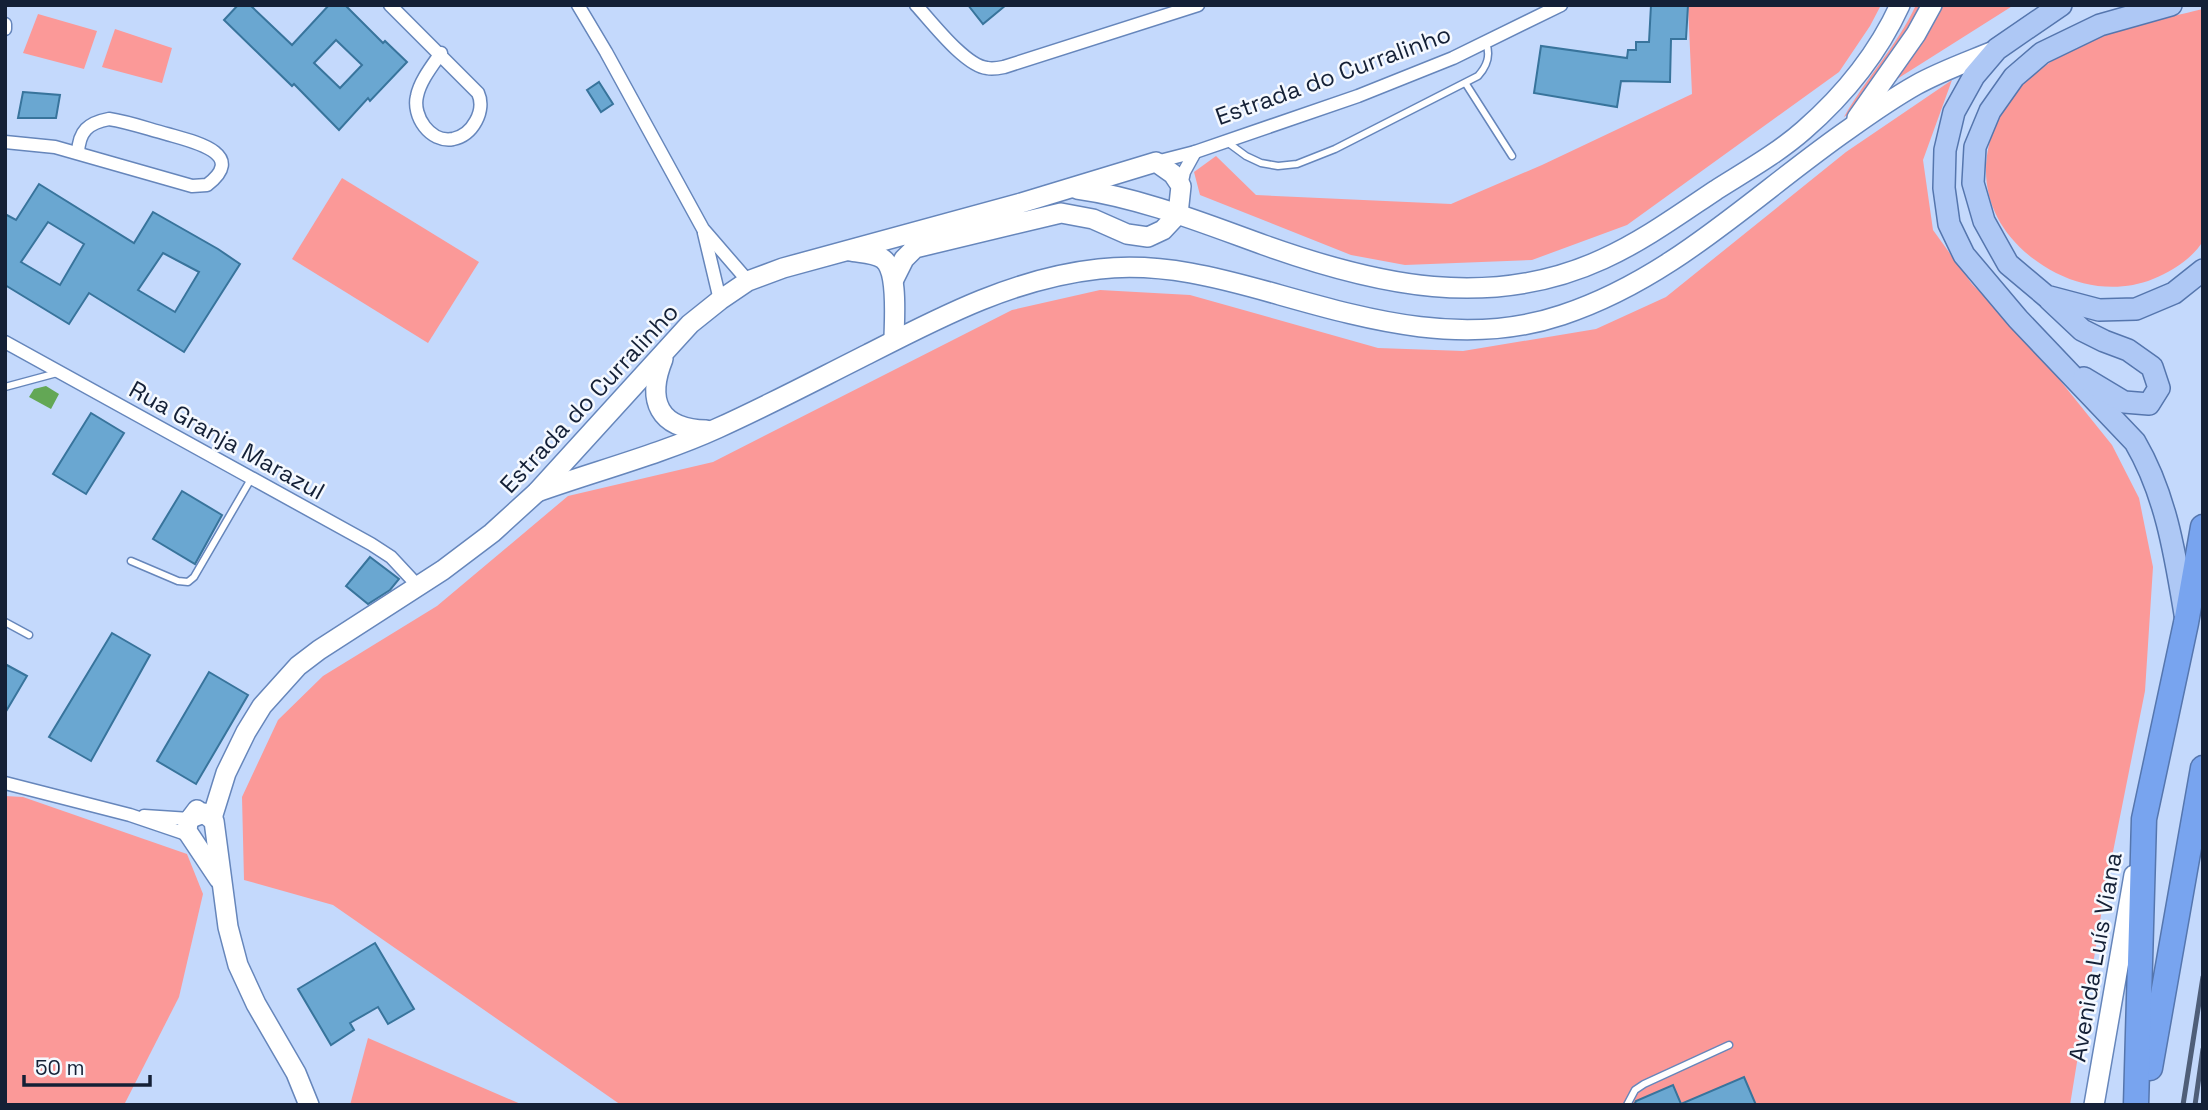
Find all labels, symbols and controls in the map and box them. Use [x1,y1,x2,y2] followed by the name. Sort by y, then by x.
[1211,18,1455,132] street label: Estrada do Curralinho
[493,297,685,499] street label: Estrada do Curralinho
[124,373,330,507] street label: Rua Granja Marazul
[2061,849,2129,1064] street label: Avenida Luís Viana
[24,1044,150,1088] scale bar
[35,1054,85,1081] text: 50 m

